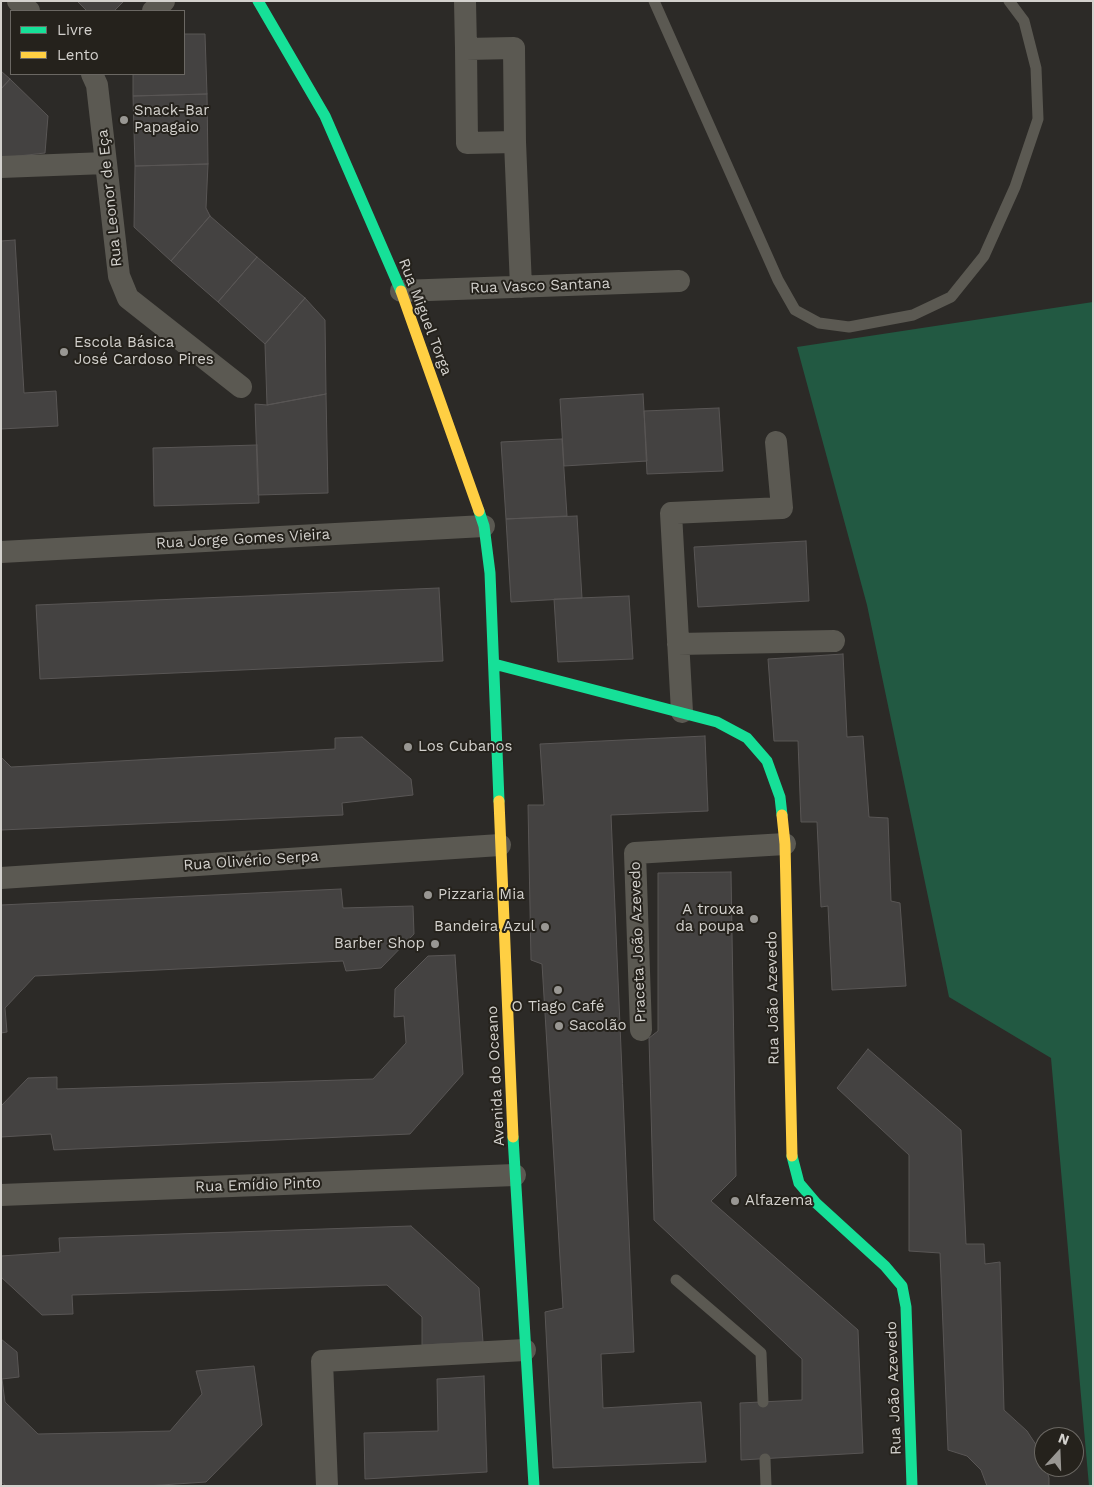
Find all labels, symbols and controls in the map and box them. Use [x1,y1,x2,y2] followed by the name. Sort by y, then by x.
[10,10,185,75] legend
[57,21,92,39] text: Livre
[57,46,99,64] text: Lento
[134,102,209,137] place label: Snack-Bar Papagaio
[118,114,130,126] marker: Snack-Bar Papagaio
[94,128,126,268] street label: Rua Leonor de Eça
[394,256,456,378] street label: Rua Miguel Torga
[470,275,610,297] street label: Rua Vasco Santana
[74,334,214,369] place label: Escola Básica José Cardoso Pires
[58,346,70,358] marker: Escola Básica José Cardoso Pires
[156,525,330,553] street label: Rua Jorge Gomes Vieira
[418,738,512,756] place label: Los Cubanos
[402,741,414,753] marker: Los Cubanos
[183,847,319,875] street label: Rua Olivério Serpa
[626,861,650,1023] street label: Praceta João Azevedo
[438,886,525,904] place label: Pizzaria Mia
[422,889,434,901] marker: Pizzaria Mia
[675,901,744,936] place label: A trouxa da poupa
[748,913,760,925] marker: A trouxa da poupa
[434,918,535,936] place label: Bandeira Azul
[539,921,551,933] marker: Bandeira Azul
[763,931,783,1065] street label: Rua João Azevedo
[334,935,425,953] place label: Barber Shop
[429,938,441,950] marker: Barber Shop
[552,984,564,996] marker: O Tiago Café
[512,998,604,1016] place label: O Tiago Café
[483,1005,509,1147] street label: Avenida do Oceano
[569,1017,626,1035] place label: Sacolão
[553,1020,565,1032] marker: Sacolão
[195,1174,321,1196] street label: Rua Emídio Pinto
[745,1192,813,1210] place label: Alfazema
[729,1195,741,1207] marker: Alfazema
[883,1321,905,1455] street label: Rua João Azevedo
[1034,1427,1084,1477] north arrow
[1056,1430,1071,1448] text: N

